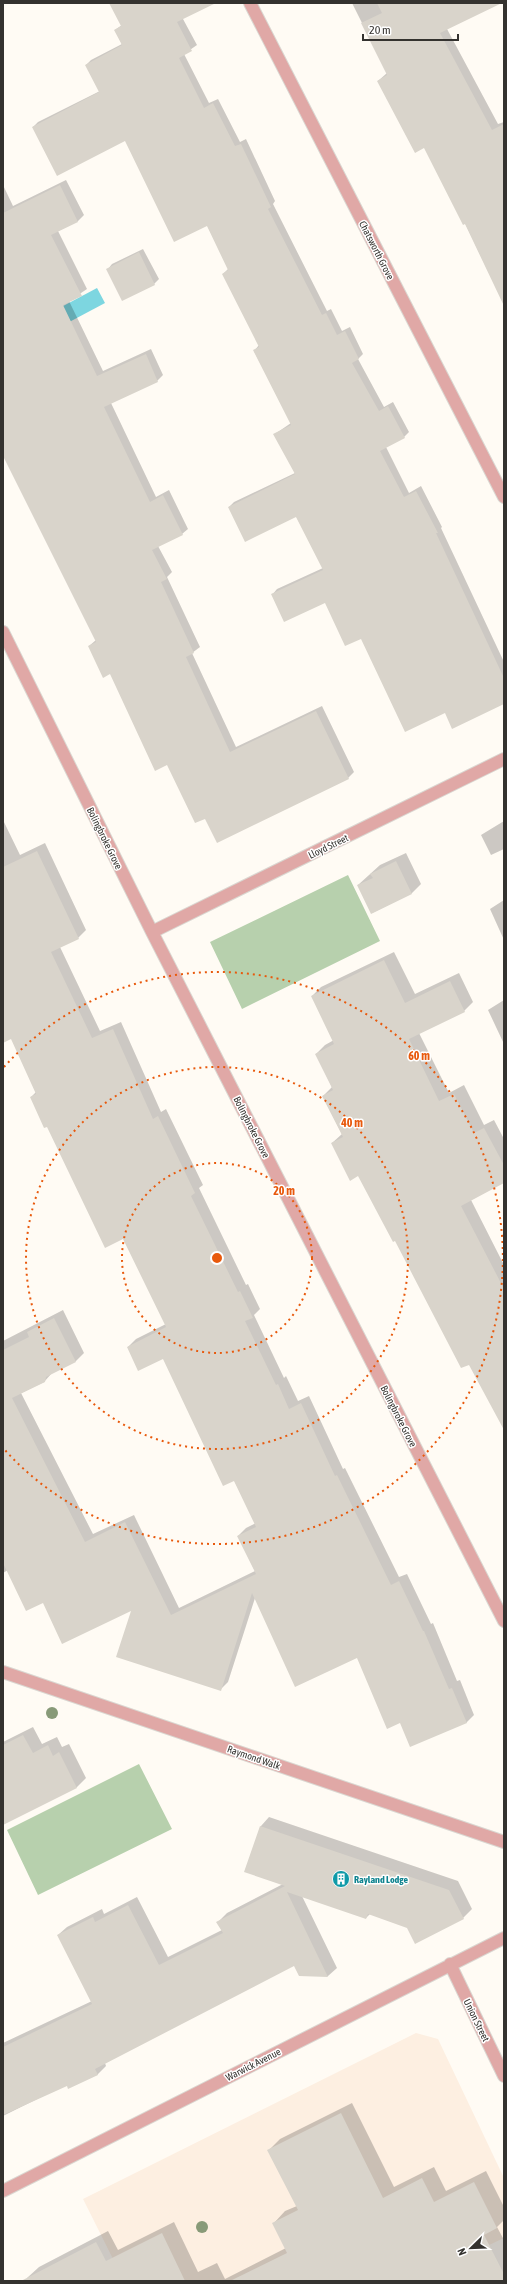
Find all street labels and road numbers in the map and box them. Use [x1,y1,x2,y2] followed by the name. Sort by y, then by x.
[357,219,396,282] street label: Chatsworth Grove
[85,805,124,871] street label: Bolingbroke Grove
[306,832,350,861] street label: Lloyd Street
[231,1095,272,1160] street label: Bolingbroke Grove
[378,1384,419,1449] street label: Bolingbroke Grove
[226,1743,282,1772] street label: Raymond Walk
[462,1997,492,2043] street label: Union Street
[224,2046,283,2083] street label: Warwick Avenue

